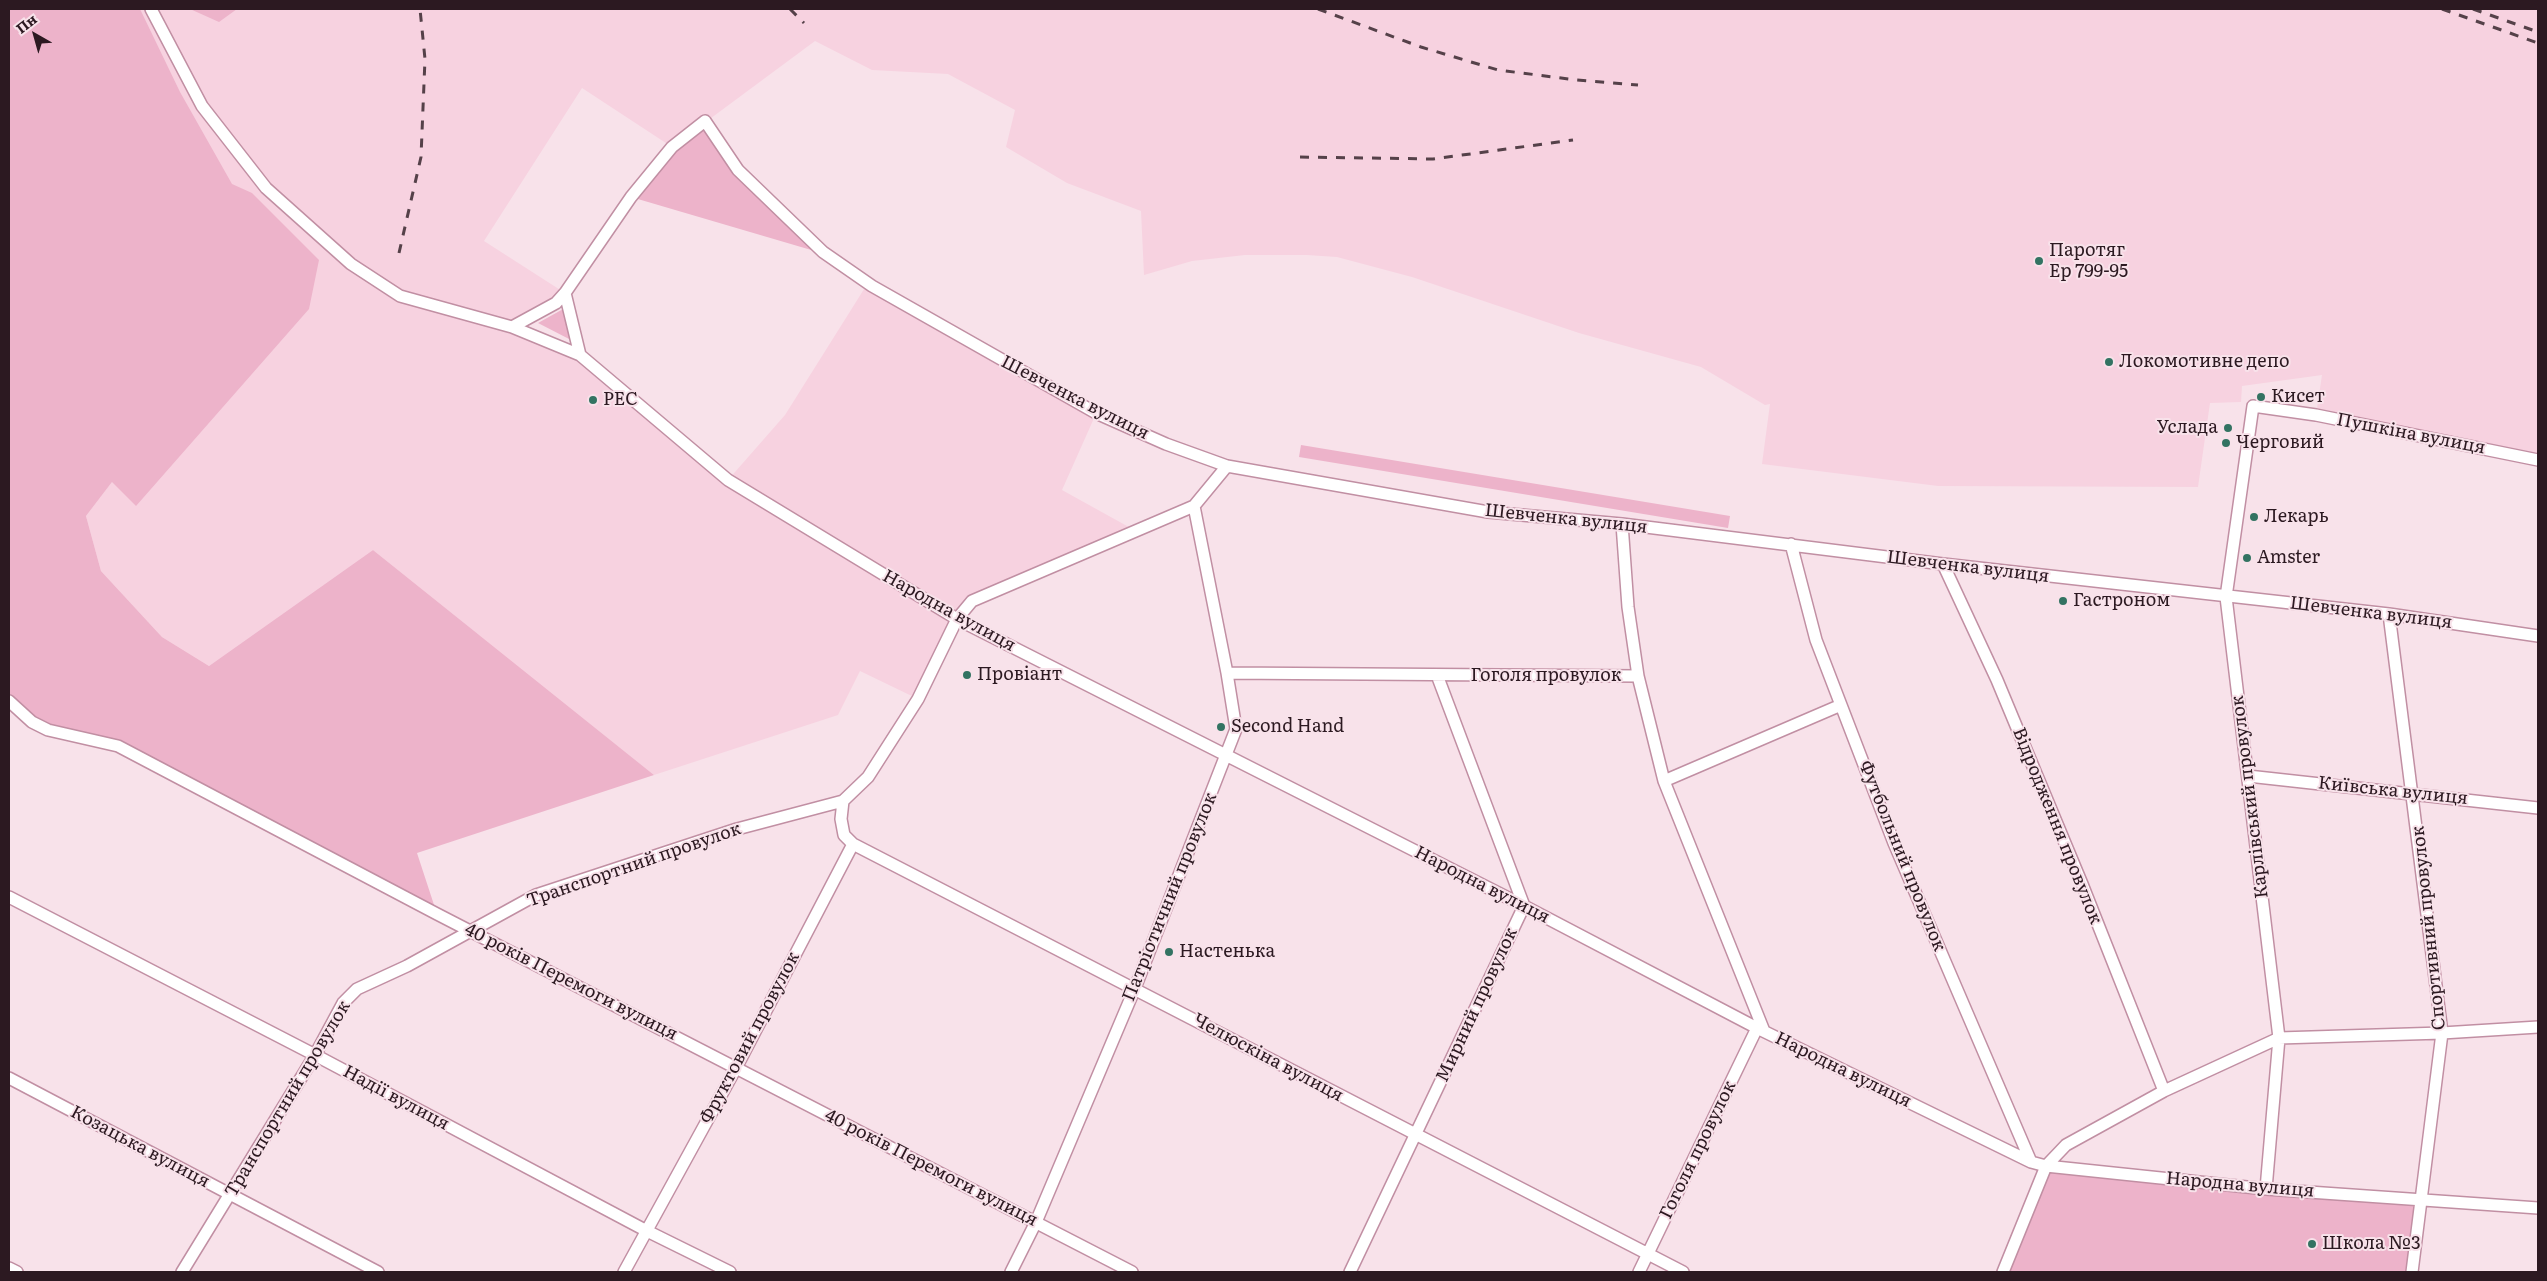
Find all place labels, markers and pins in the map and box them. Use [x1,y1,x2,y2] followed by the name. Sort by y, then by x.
[2049,240,2128,282] place label: Паротяг Ер 799-95
[2033,255,2045,267] marker: Паротяг Ер 799-95
[2119,351,2289,373] place label: Локомотивне депо
[2103,356,2115,368] marker: Локомотивне депо
[2271,386,2325,408] place label: Кисет
[603,389,638,411] place label: РЕС
[2255,391,2267,403] marker: Кисет
[587,394,599,406] marker: РЕС
[2157,417,2218,439] place label: Услада
[2222,422,2234,434] marker: Услада
[2236,432,2324,454] place label: Черговий
[2220,437,2232,449] marker: Черговий
[2264,506,2328,528] place label: Лекарь
[2248,511,2260,523] marker: Лекарь
[2257,547,2320,569] place label: Amster
[2241,552,2253,564] marker: Amster
[2073,590,2170,612] place label: Гастроном
[2057,595,2069,607] marker: Гастроном
[977,664,1062,686] place label: Провіант
[961,669,973,681] marker: Провіант
[1231,716,1344,738] place label: Second Hand
[1215,721,1227,733] marker: Second Hand
[1179,941,1275,963] place label: Настенька
[1163,946,1175,958] marker: Настенька
[2322,1233,2421,1255] place label: Школа №3
[2306,1238,2318,1250] marker: Школа №3

